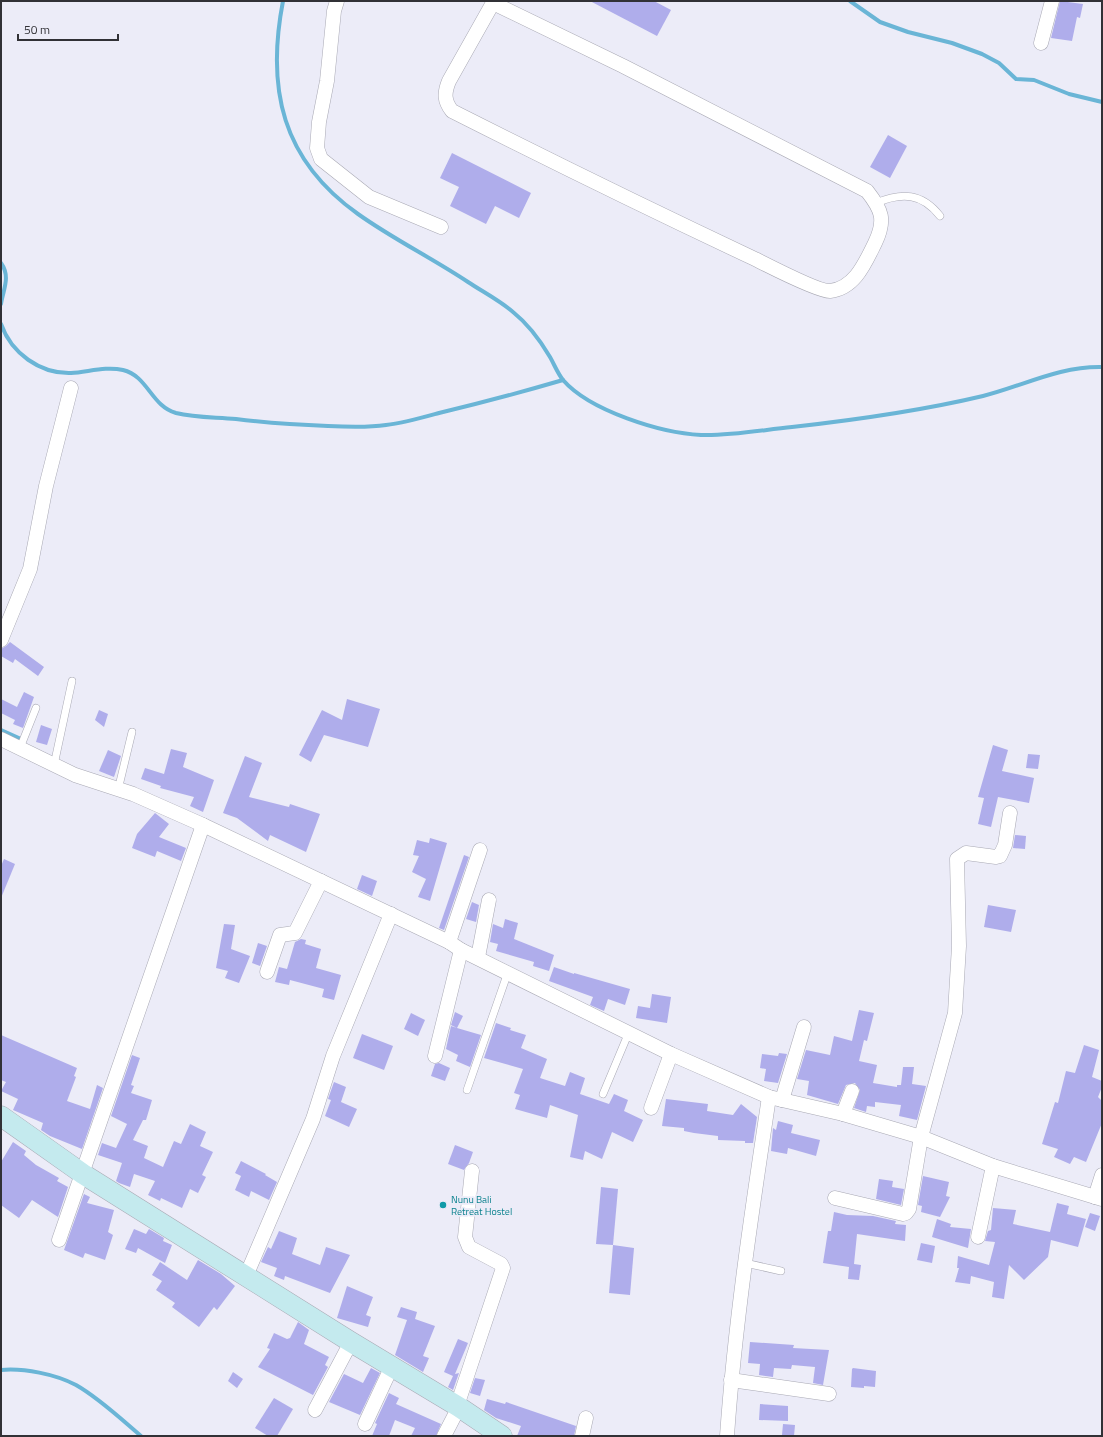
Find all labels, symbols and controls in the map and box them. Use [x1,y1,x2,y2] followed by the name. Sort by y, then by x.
[18,16,118,42] scale bar
[24,20,50,39] text: 50 m
[451,1192,512,1219] place label: Nunu Bali Retreat Hostel
[438,1200,448,1210] marker: Nunu Bali Retreat Hostel

